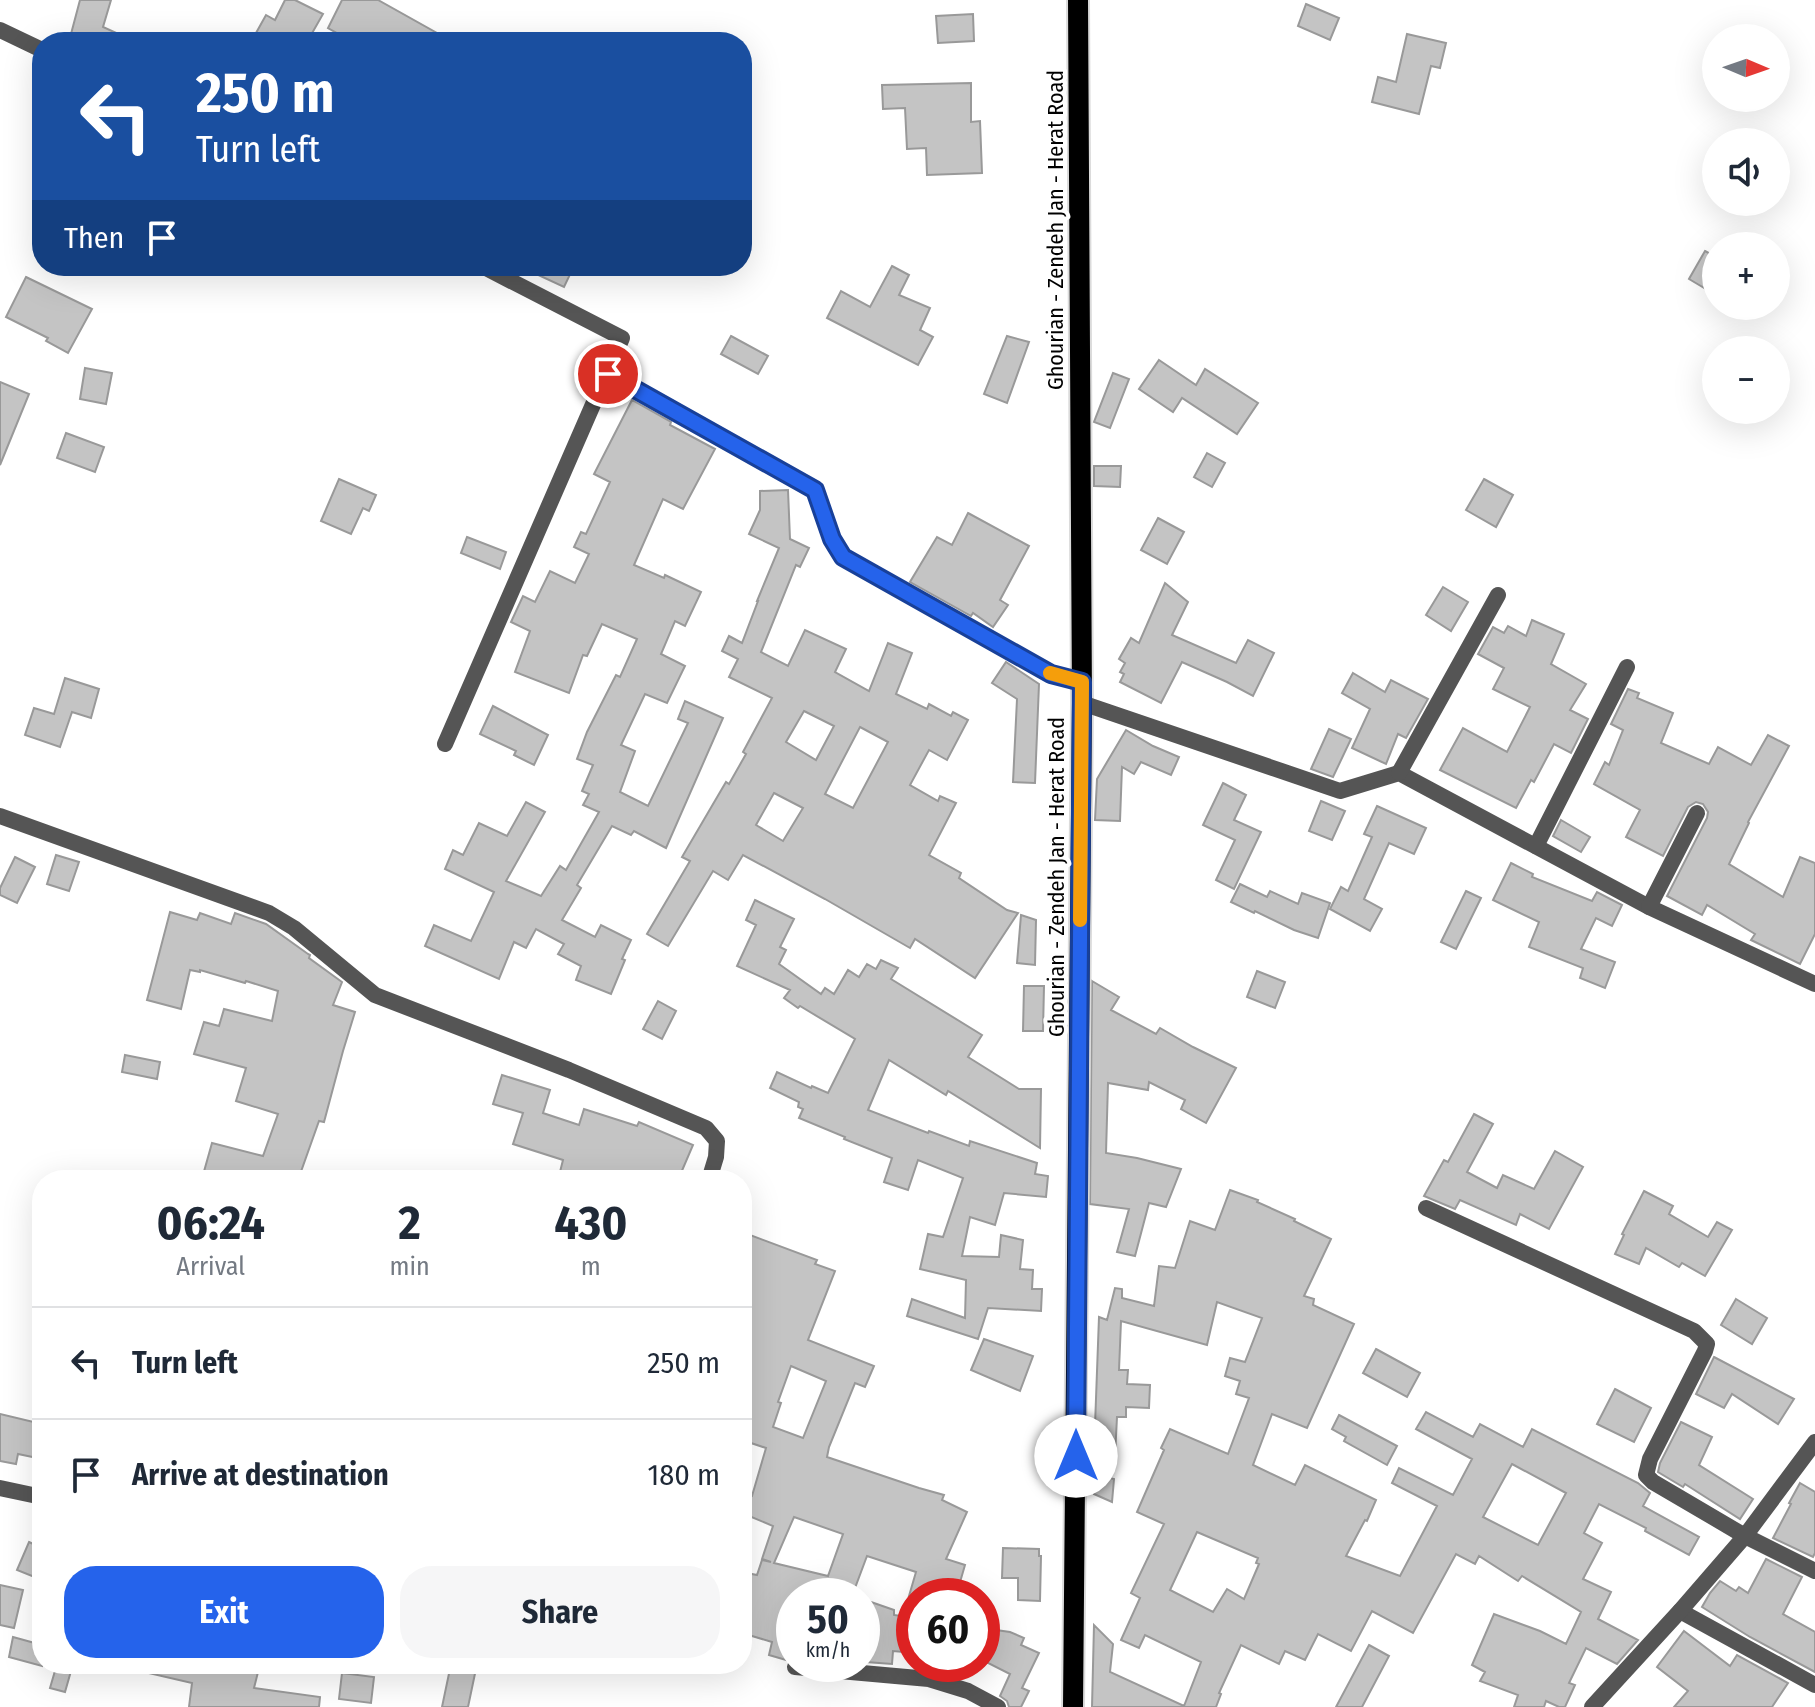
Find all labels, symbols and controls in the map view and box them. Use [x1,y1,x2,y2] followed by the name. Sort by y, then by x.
[1702,24,1790,112] north arrow
[1702,24,1790,424] map controls
[196,60,334,127] text: 250 m
[64,64,168,168] icon: left
[1042,70,1069,390] street label: Ghourian - Zendeh Jan - Herat Road
[196,128,320,172] text: Turn left
[1702,128,1790,216] button: sound
[140,216,184,260] icon: arrive
[64,220,124,256] text: Then
[1702,232,1790,320] button: +
[1702,336,1790,424] button: −
[574,340,642,408] pin
[586,352,630,396] icon: arrive
[1043,717,1070,1037] street label: Ghourian - Zendeh Jan - Herat Road
[157,1194,265,1252] text: 06:24
[398,1194,421,1252] text: 2
[554,1194,627,1252] text: 430
[176,1251,245,1282] text: Arrival
[389,1251,430,1282] text: min
[581,1251,601,1282] text: m
[64,1341,108,1385] icon: left
[132,1345,238,1381] text: Turn left
[647,1345,720,1381] text: 250 m
[1034,1414,1118,1498] position arrow
[64,1453,108,1497] icon: arrive
[132,1457,389,1493] text: Arrive at destination
[648,1457,720,1493] text: 180 m
[64,1566,384,1658] button: Exit
[400,1566,720,1658] button: Share
[896,1578,1000,1682] speed limit sign: 60
[807,1596,849,1644] text: 50
[806,1638,850,1662] text: km/h

